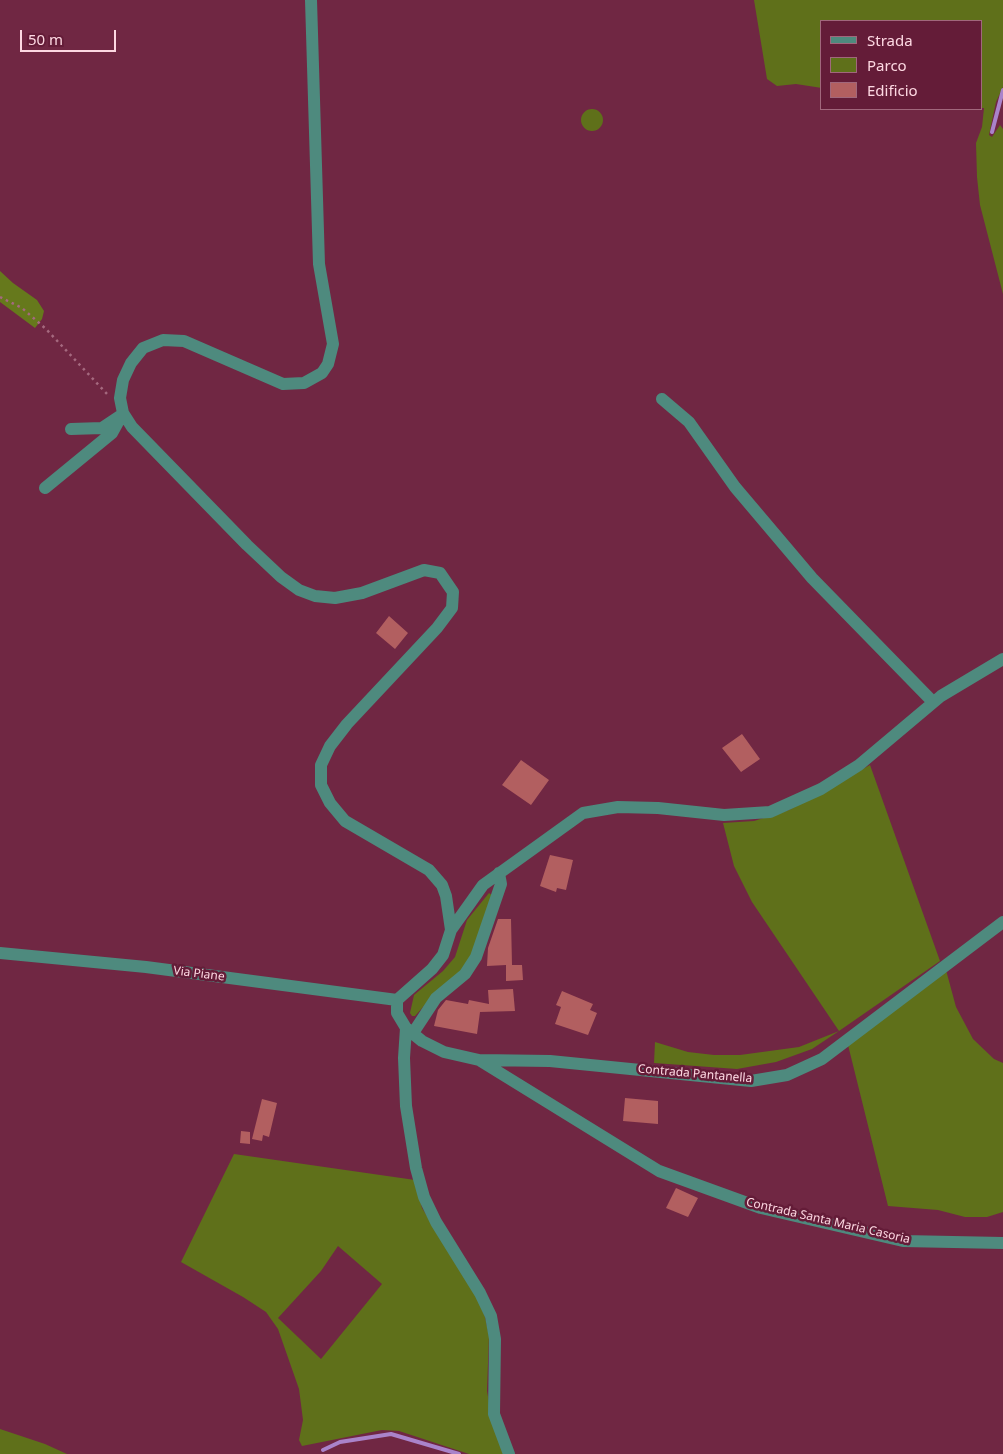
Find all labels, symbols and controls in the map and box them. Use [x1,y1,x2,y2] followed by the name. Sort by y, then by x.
[22,20,119,52] scale bar
[820,20,983,110] legend
[28,29,63,49] text: 50 m
[867,30,913,50] text: Strada
[867,55,907,75] text: Parco
[867,80,918,100] text: Edificio
[173,964,225,984] street label: Via Piane
[637,1062,753,1086] street label: Contrada Pantanella
[745,1195,911,1247] street label: Contrada Santa Maria Casoria

